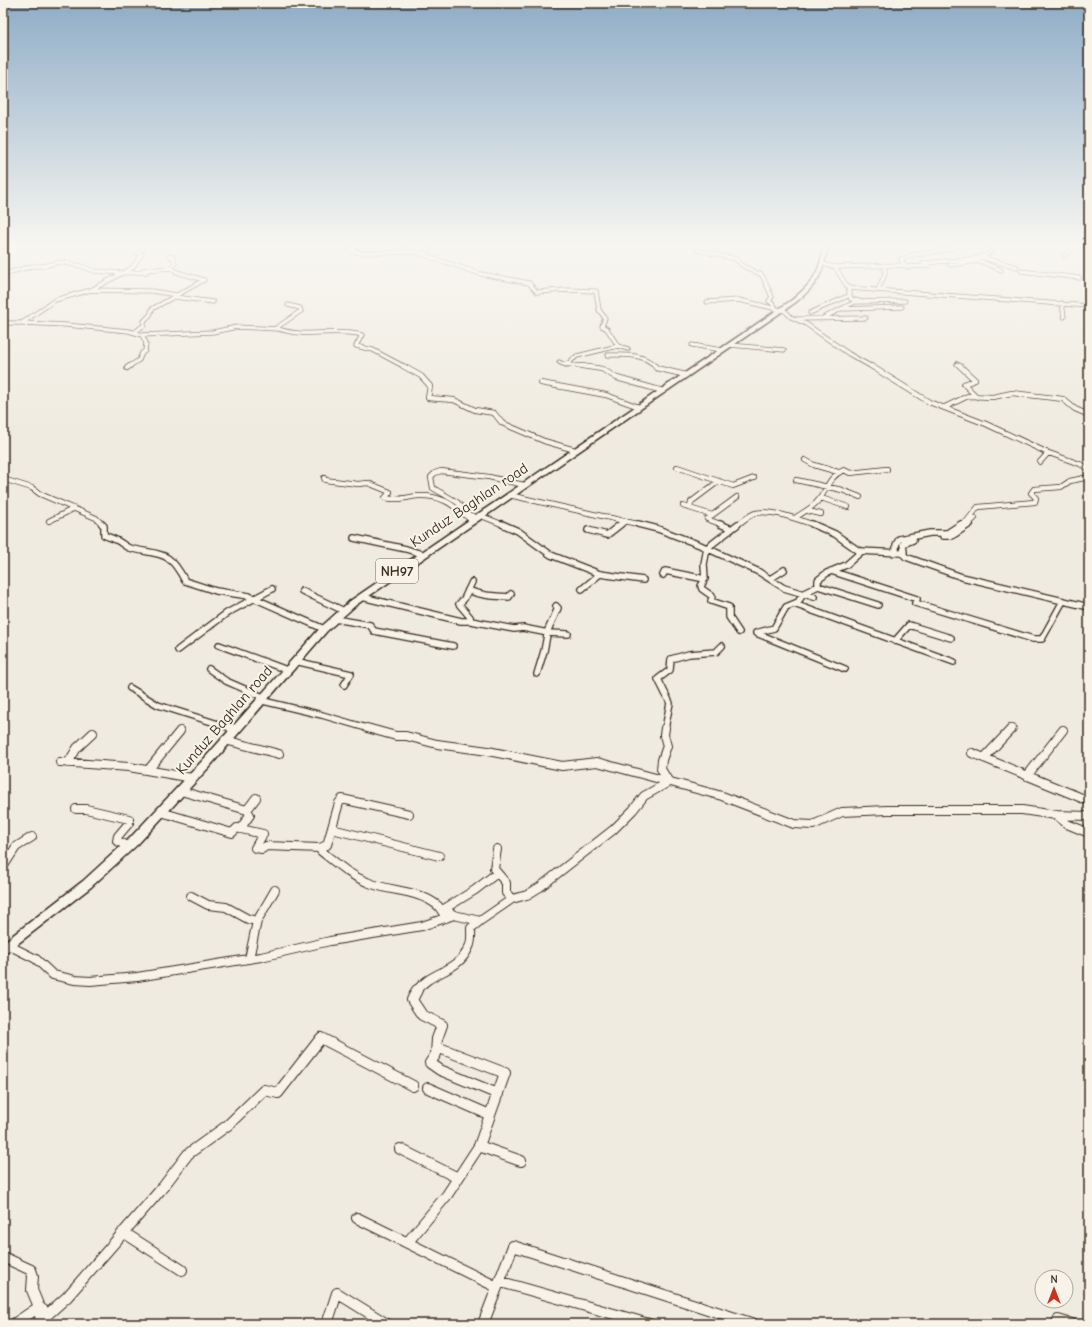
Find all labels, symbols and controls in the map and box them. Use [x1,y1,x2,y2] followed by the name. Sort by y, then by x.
[407,459,531,551] street label: Kunduz Baghlan road
[376,559,418,583] road number: NH97
[172,662,276,778] street label: Kunduz Baghlan road
[1034,1269,1074,1309] north arrow
[1050,1273,1058,1286] text: N

